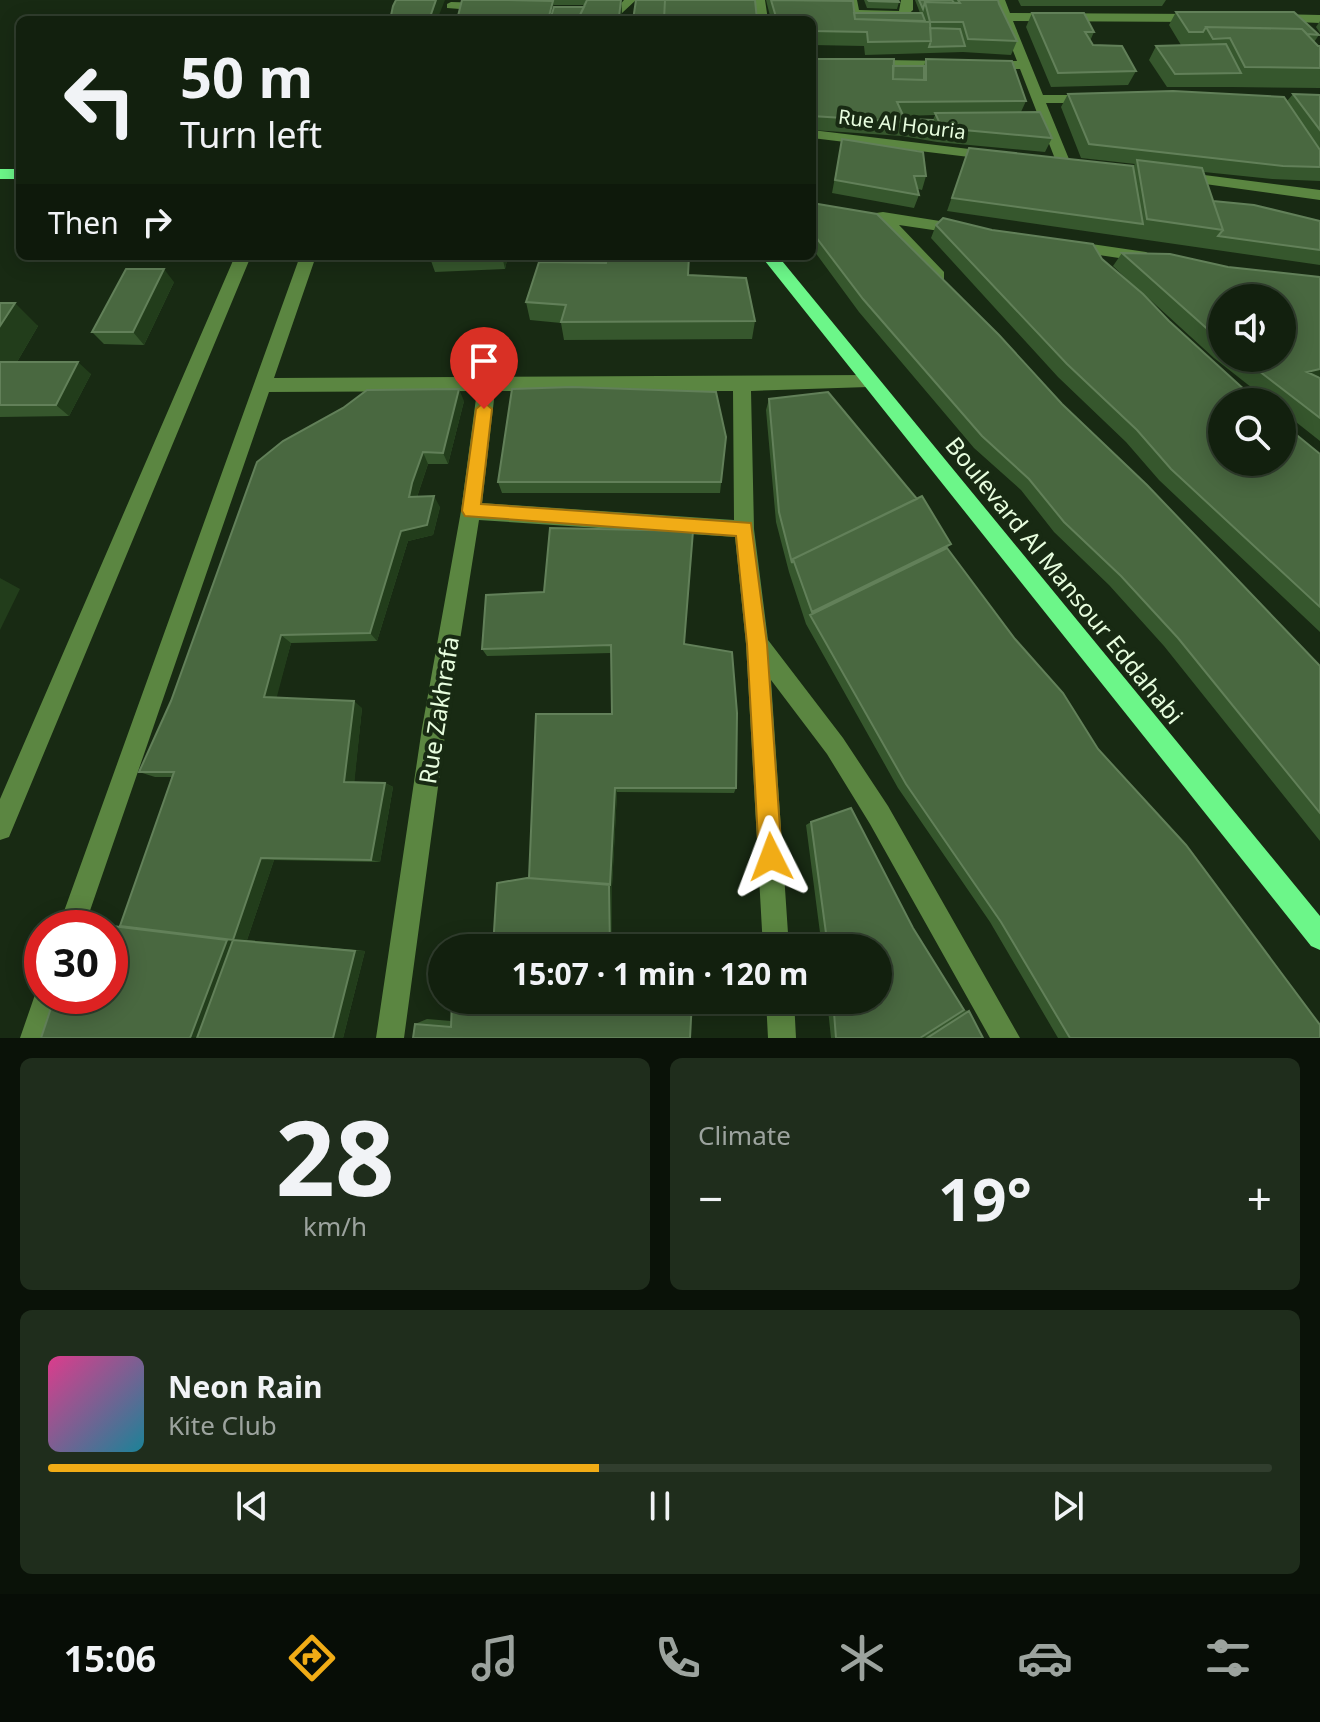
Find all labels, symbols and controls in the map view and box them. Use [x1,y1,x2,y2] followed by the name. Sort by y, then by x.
[180,38,313,114] text: 50 m
[48,48,152,152] icon: left
[837,103,967,145] street label: Rue Al Houria
[180,110,322,159] text: Turn left
[135,200,179,244] icon: right
[48,202,119,243] text: Then
[1208,284,1296,476] map controls
[1208,284,1296,372] button: sound
[450,327,518,409] pin
[462,339,506,383] icon: arrive
[1208,388,1296,476] button: search
[939,429,1191,731] street label: Boulevard Al Mansour Eddahabi
[410,634,466,786] street label: Rue Zakhrafa
[729,815,813,899] position arrow
[24,910,128,1014] speed limit sign: 30
[512,953,808,994] text: 15:07 · 1 min · 120 m
[276,1085,394,1226] text: 28
[698,1117,791,1153] text: Climate
[938,1157,1032,1239] text: 19°
[698,1168,723,1228] text: −
[1247,1168,1272,1228] text: +
[303,1208,367,1244] text: km/h
[168,1366,322,1407] text: Neon Rain
[168,1407,277,1443] text: Kite Club
[230,1484,274,1528] icon: previous
[638,1484,682,1528] icon: pause
[1046,1484,1090,1528] icon: next
[284,1630,340,1686] icon: directions
[467,1630,523,1686] icon: music
[650,1630,706,1686] icon: phone
[834,1630,890,1686] icon: climate
[1017,1630,1073,1686] icon: car
[1200,1630,1256,1686] icon: filters
[64,1634,156,1683] text: 15:06

